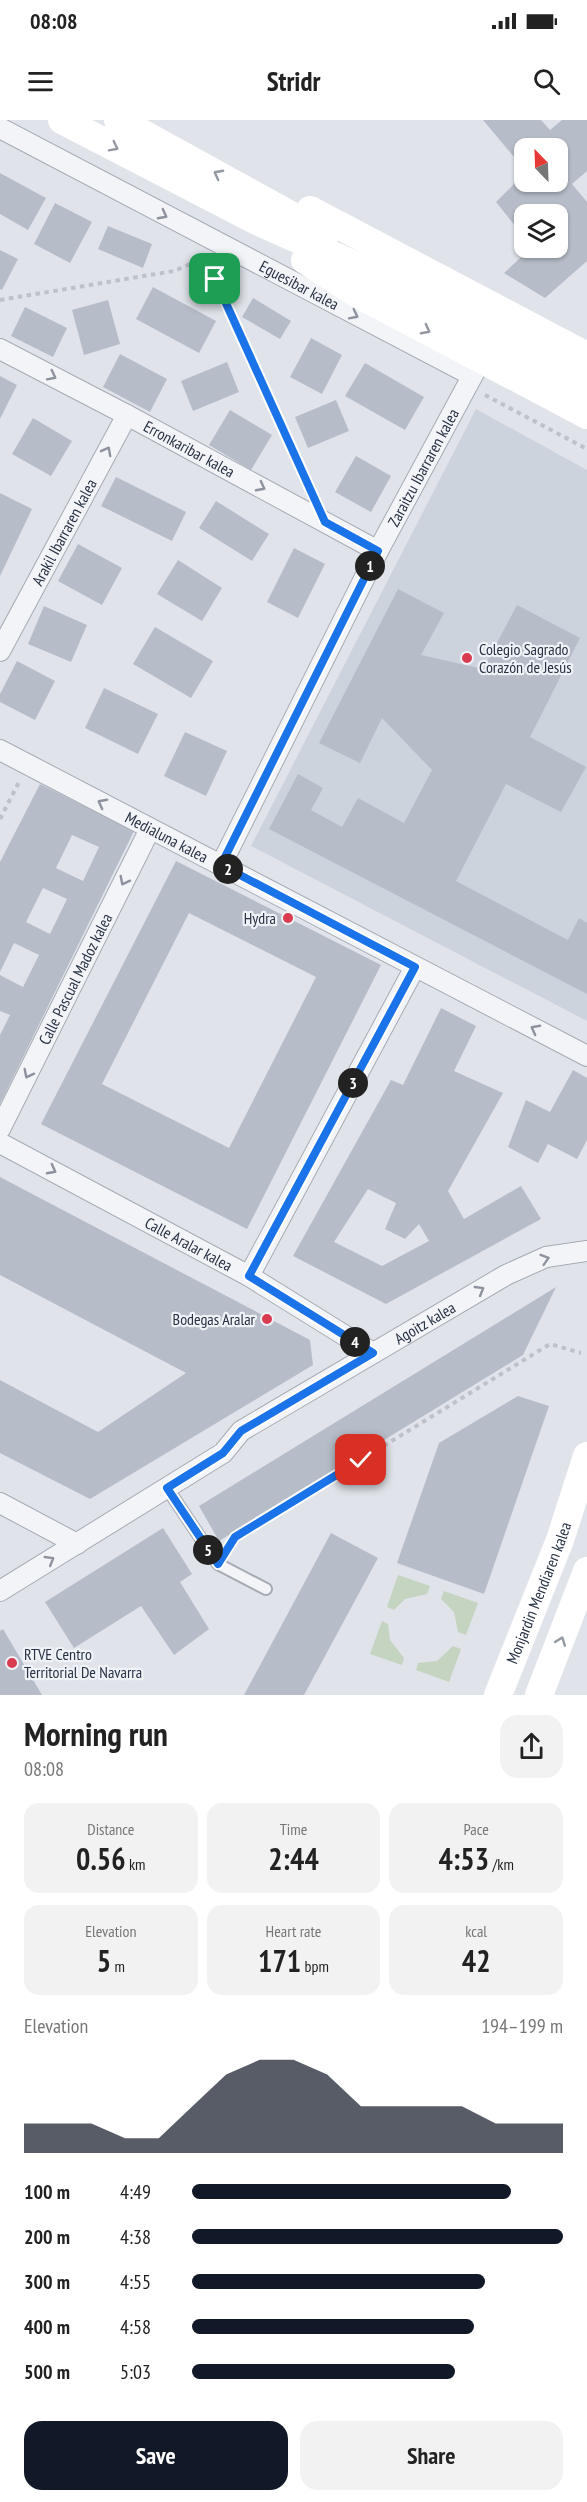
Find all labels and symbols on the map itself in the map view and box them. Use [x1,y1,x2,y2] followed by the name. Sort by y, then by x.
[514,138,568,192] north arrow
[108,140,118,151] one-way arrow
[214,170,224,181] one-way arrow
[157,208,167,219] one-way arrow
[189,253,240,304] pin
[256,256,342,314] street label: Eguesibar kalea
[348,308,359,319] one-way arrow
[419,323,430,334] one-way arrow
[46,369,56,380] one-way arrow
[383,405,463,530] street label: Zaraitzu Ibarraren kalea
[140,416,238,482] street label: Erronkaribar kalea
[100,447,111,458] one-way arrow
[27,475,101,589] street label: Arakil Ibarraren kalea
[255,480,265,491] one-way arrow
[355,551,385,581] pin: 1
[479,639,572,677] place label: Colegio Sagrado Corazón de Jesús
[460,651,474,665] marker: Colegio Sagrado Corazón de Jesús
[97,799,108,810] one-way arrow
[122,807,211,867] street label: Medialuna kalea
[213,854,243,884] pin: 2
[120,875,132,886] one-way arrow
[244,908,276,928] place label: Hydra
[34,910,116,1048] street label: Calle Pascual Madoz kalea
[281,911,295,925] marker: Hydra
[531,1025,541,1036] one-way arrow
[23,1068,35,1079] one-way arrow
[338,1068,368,1098] pin: 3
[45,1163,56,1174] one-way arrow
[142,1212,236,1275] street label: Calle Aralar kalea
[540,1254,550,1266] one-way arrow
[474,1285,484,1297] one-way arrow
[391,1297,459,1348] street label: Agoitz kalea
[173,1309,256,1329] place label: Bodegas Aralar
[260,1312,274,1326] marker: Bodegas Aralar
[340,1327,370,1357] pin: 4
[335,1434,386,1485] pin
[502,1519,575,1667] street label: Monjardin Mendiaren kalea
[193,1535,223,1565] pin: 5
[44,1556,54,1568] one-way arrow
[553,1636,566,1647] one-way arrow
[24,1644,142,1682] place label: RTVE Centro Territorial De Navarra
[5,1656,19,1670] marker: RTVE Centro Territorial De Navarra

